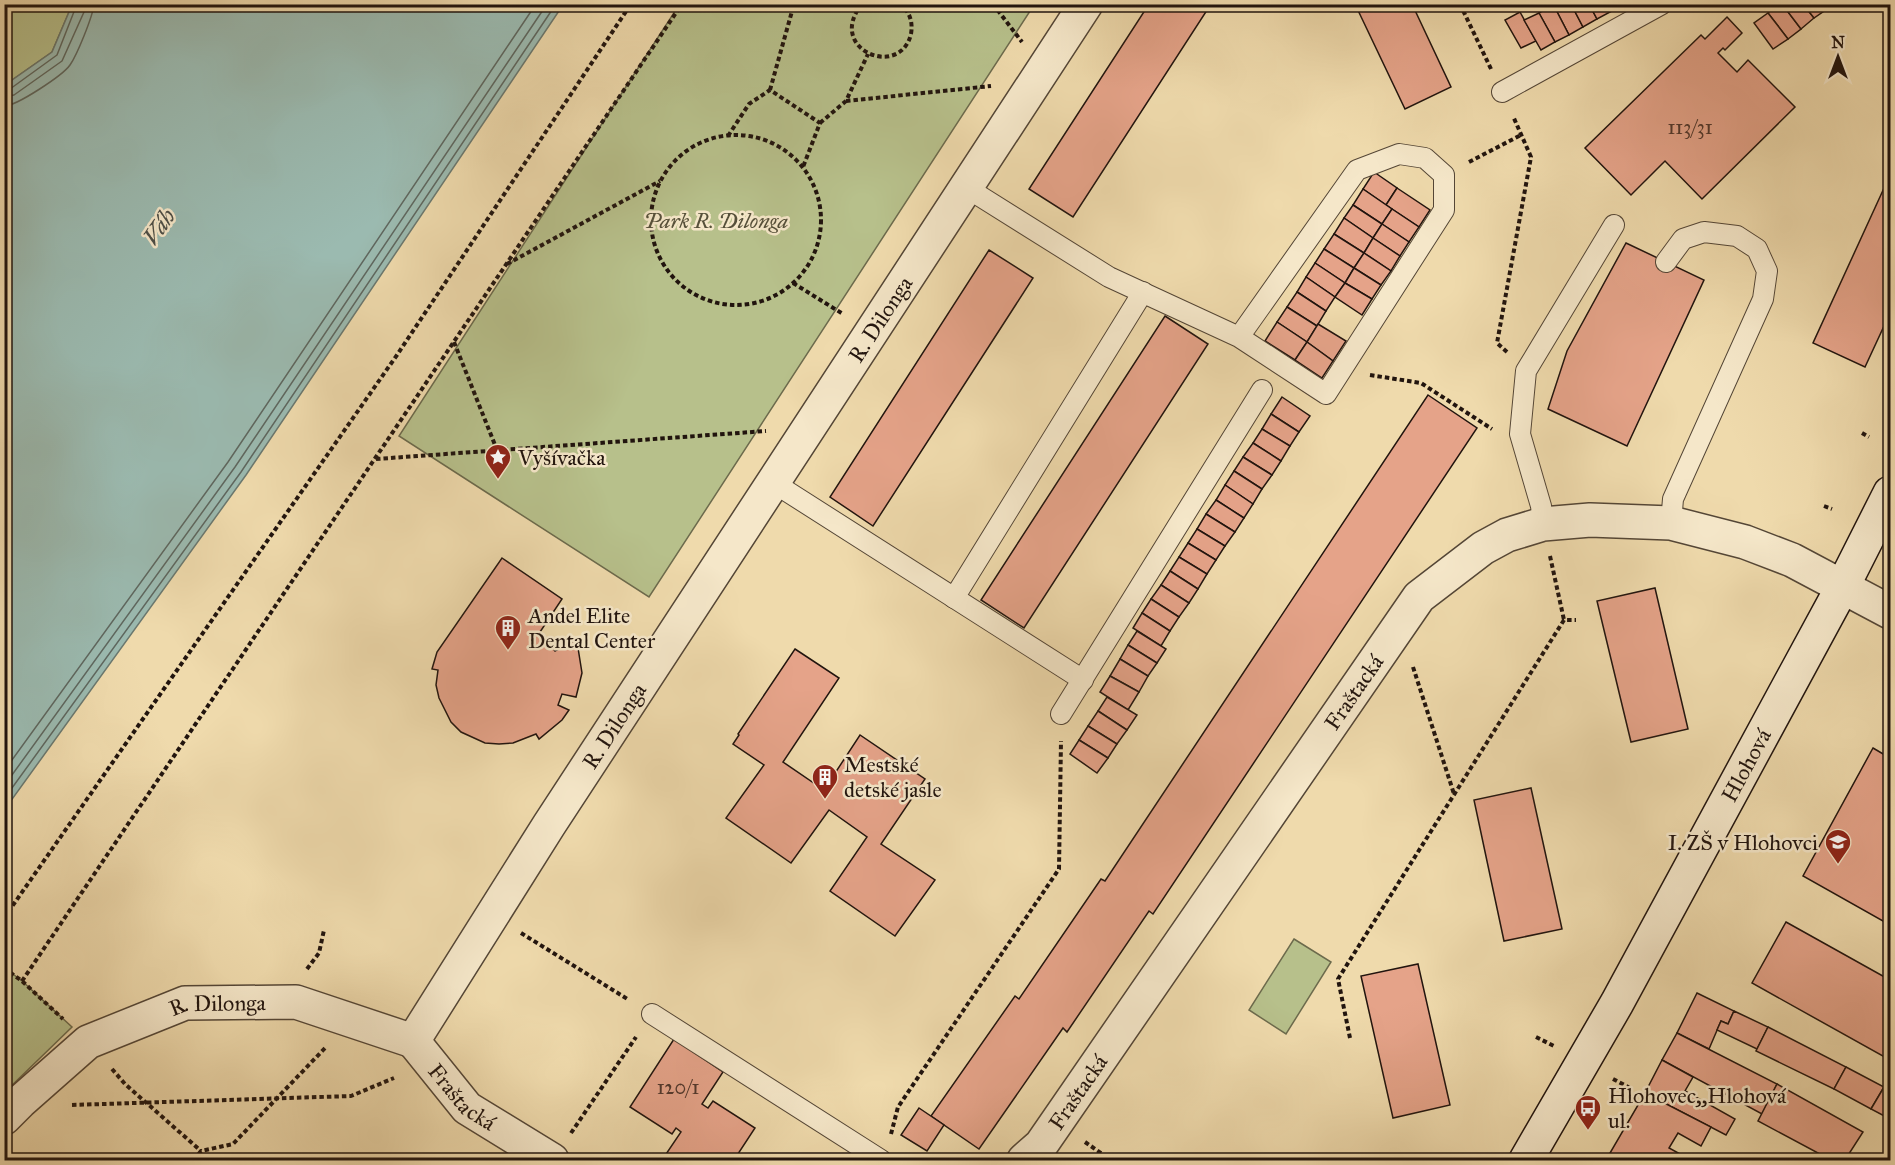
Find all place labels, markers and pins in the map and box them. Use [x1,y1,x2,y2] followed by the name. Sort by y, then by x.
[483,442,513,480] place icon: Vyšívačka
[517,444,606,471] place label: Vyšívačka
[527,602,656,654] place label: Andel Elite Dental Center
[493,613,523,651] building icon: Andel Elite Dental Center
[844,751,942,803] place label: Mestské detské jasle
[810,762,840,800] building icon: Mestské detské jasle
[1823,827,1853,865] school or university icon: I. ZŠ v Hlohovci
[1668,829,1818,856] place label: I. ZŠ v Hlohovci
[1608,1082,1787,1134] place label: Hlohovec,,Hlohová ul.
[1573,1093,1603,1131] bus stop icon: Hlohovec,,Hlohová ul.

